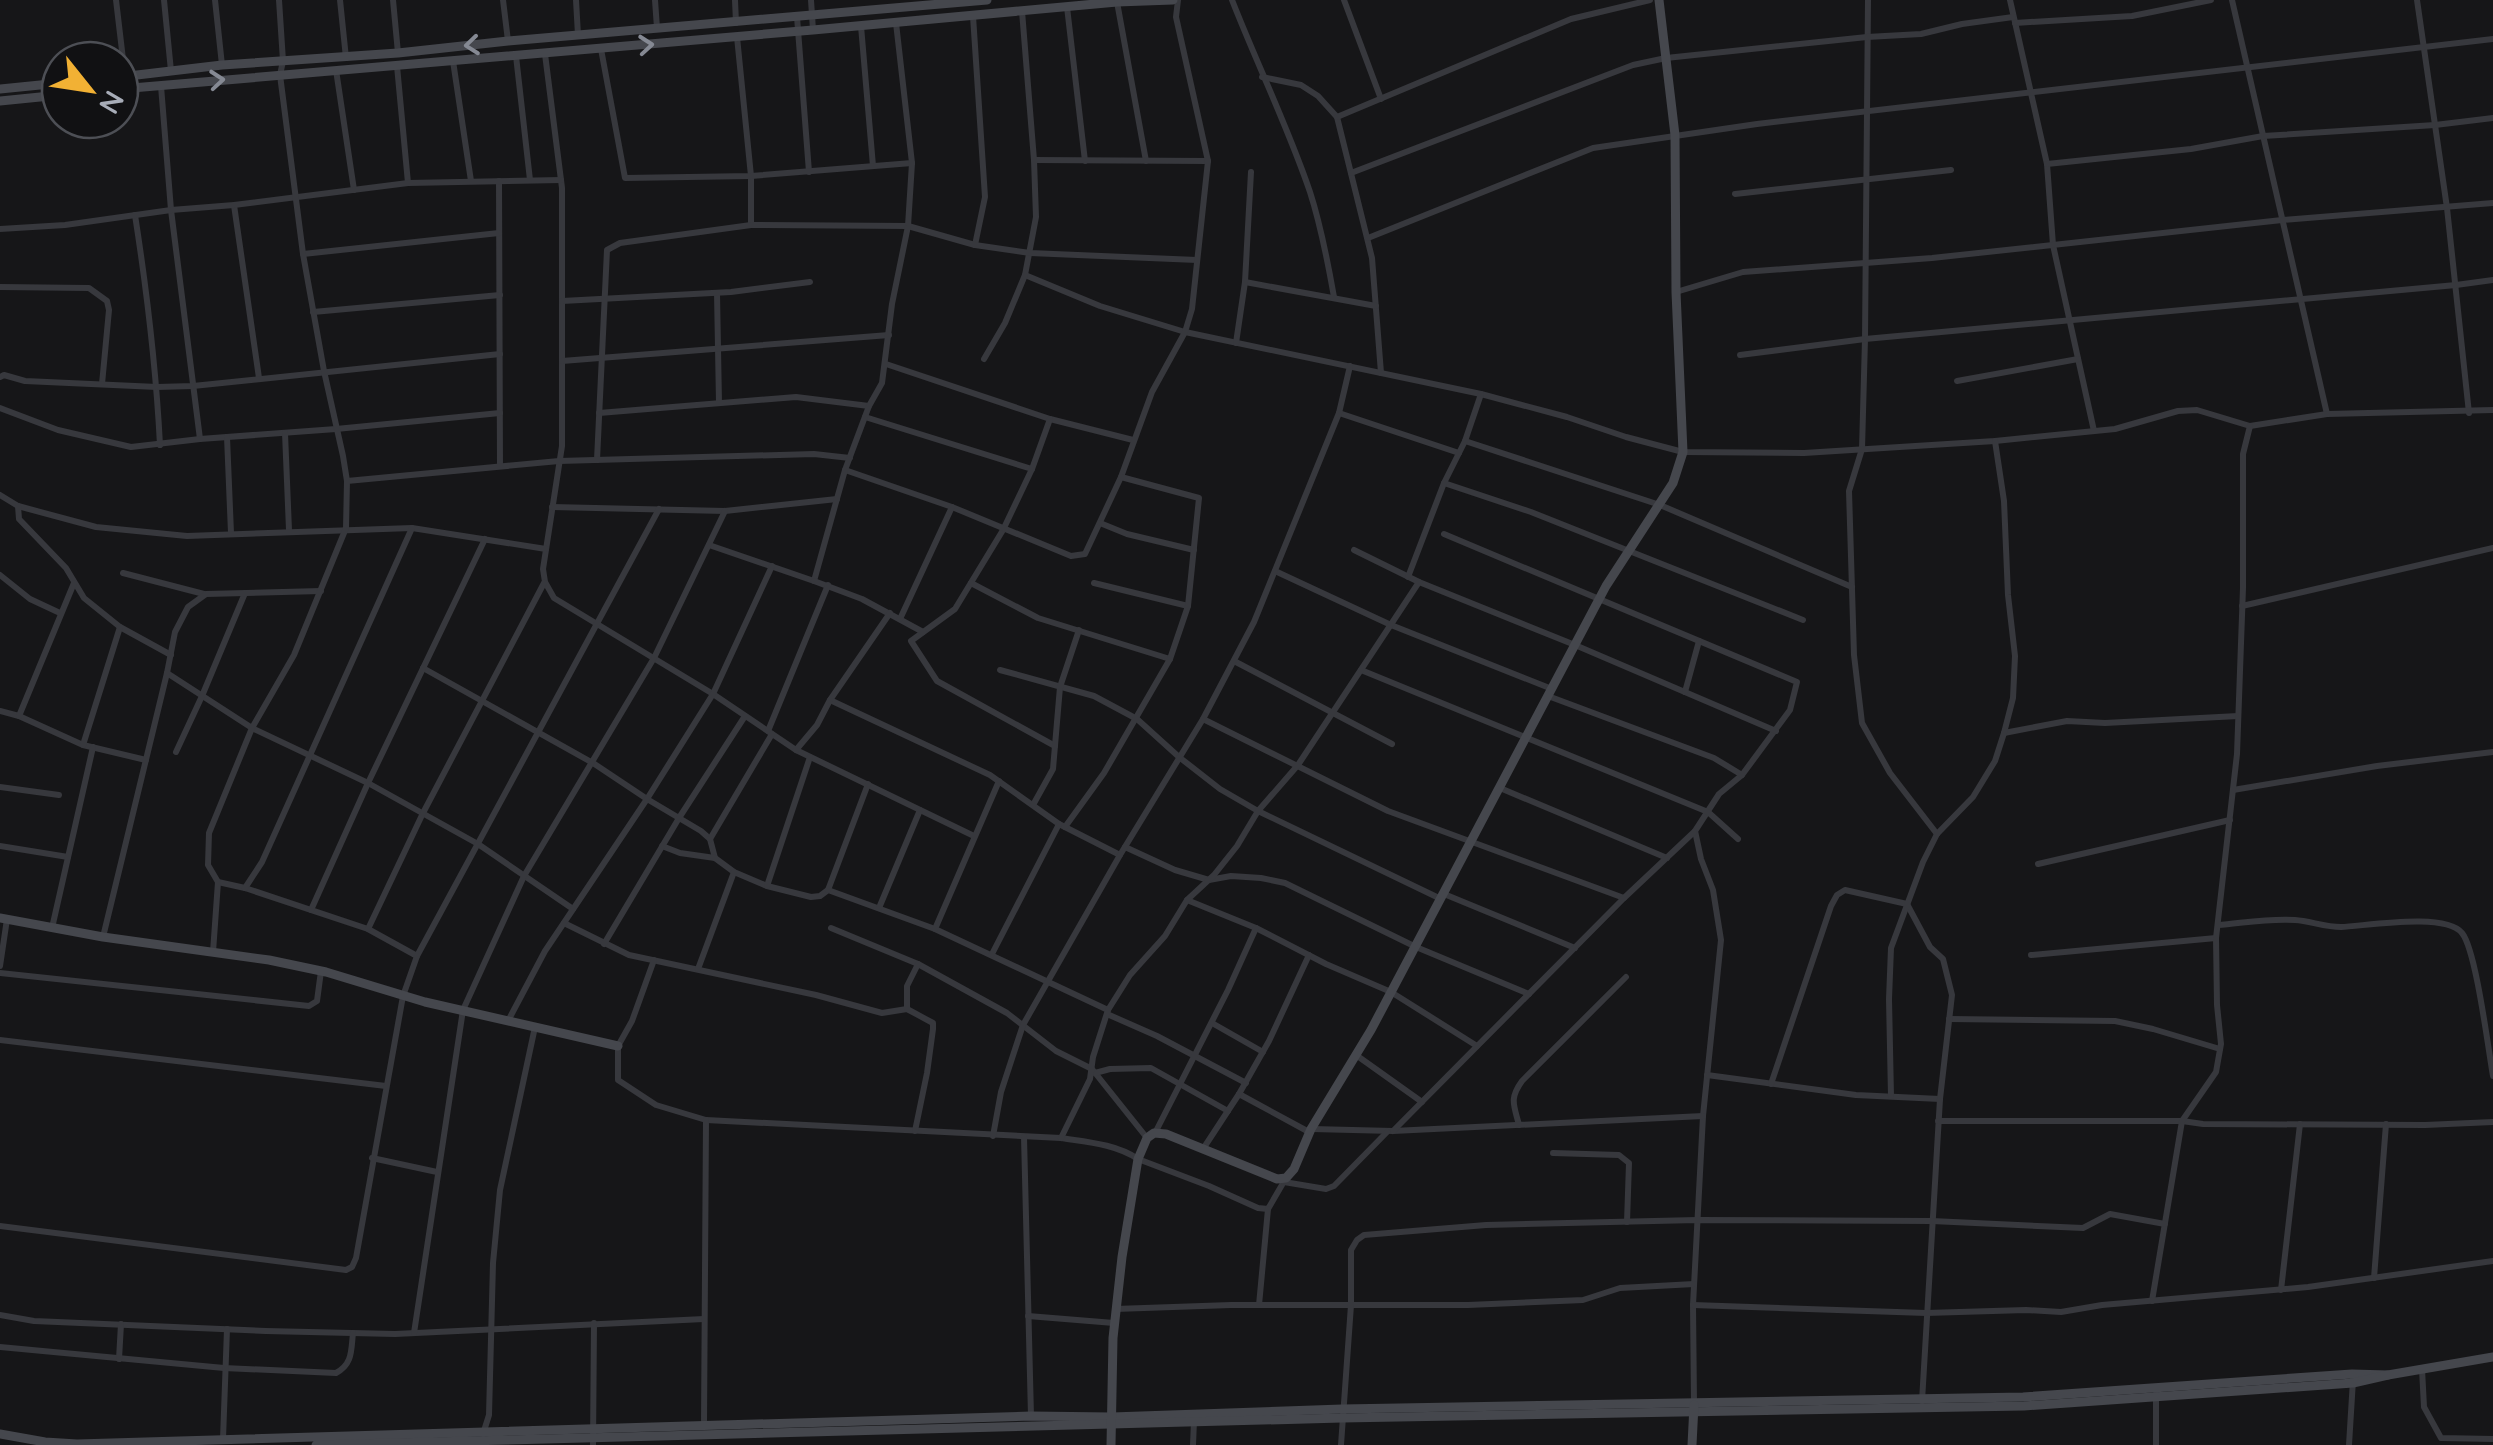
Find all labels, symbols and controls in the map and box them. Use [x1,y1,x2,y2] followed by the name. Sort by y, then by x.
[463,34,479,55] one-way arrow
[638,34,654,56] one-way arrow
[40,40,140,140] north arrow
[209,69,225,91] one-way arrow
[92,85,132,120] text: N

